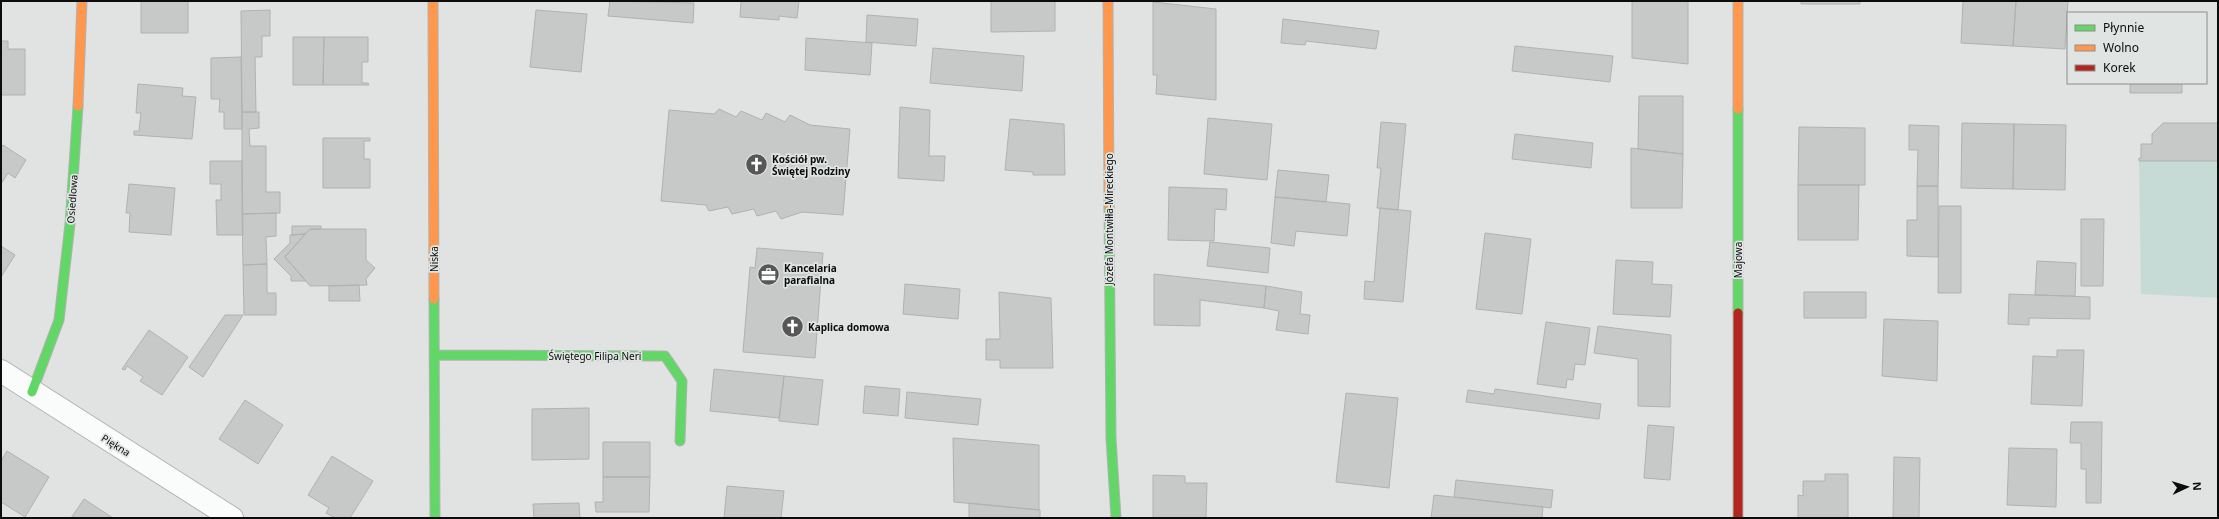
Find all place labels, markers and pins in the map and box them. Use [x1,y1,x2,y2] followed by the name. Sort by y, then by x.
[743,152,769,178] church icon: Kościół pw. Świętej Rodziny
[772,152,850,178] place label: Kościół pw. Świętej Rodziny
[755,261,781,287] office icon: Kancelaria parafialna
[784,261,837,287] place label: Kancelaria parafialna
[780,314,806,340] church icon: Kaplica domowa
[808,320,890,334] place label: Kaplica domowa

